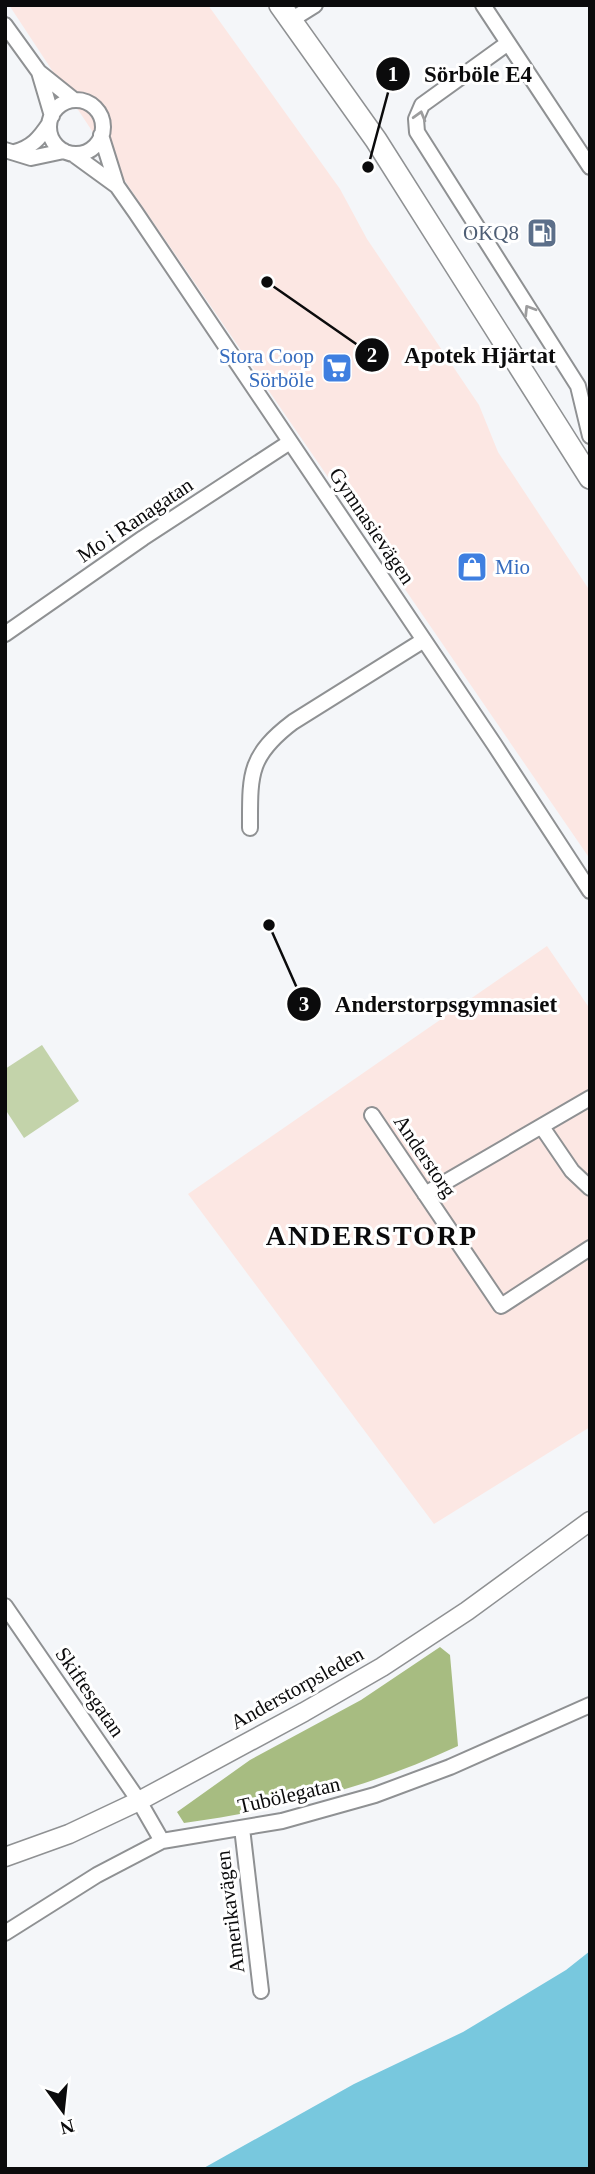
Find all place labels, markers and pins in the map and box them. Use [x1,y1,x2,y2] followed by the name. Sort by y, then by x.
[375,52,546,96] callout: Sörböle E4
[525,216,559,250] fuel station icon: OKQ8
[463,221,519,245] place label: OKQ8
[355,333,569,377] callout: Apotek Hjärtat
[219,344,314,392] place label: Stora Coop Sörböle
[320,351,354,385] supermarket icon: Stora Coop Sörböle
[455,550,489,584] shop icon: Mio
[495,555,530,579] place label: Mio
[286,982,572,1026] callout: Anderstorpsgymnasiet

